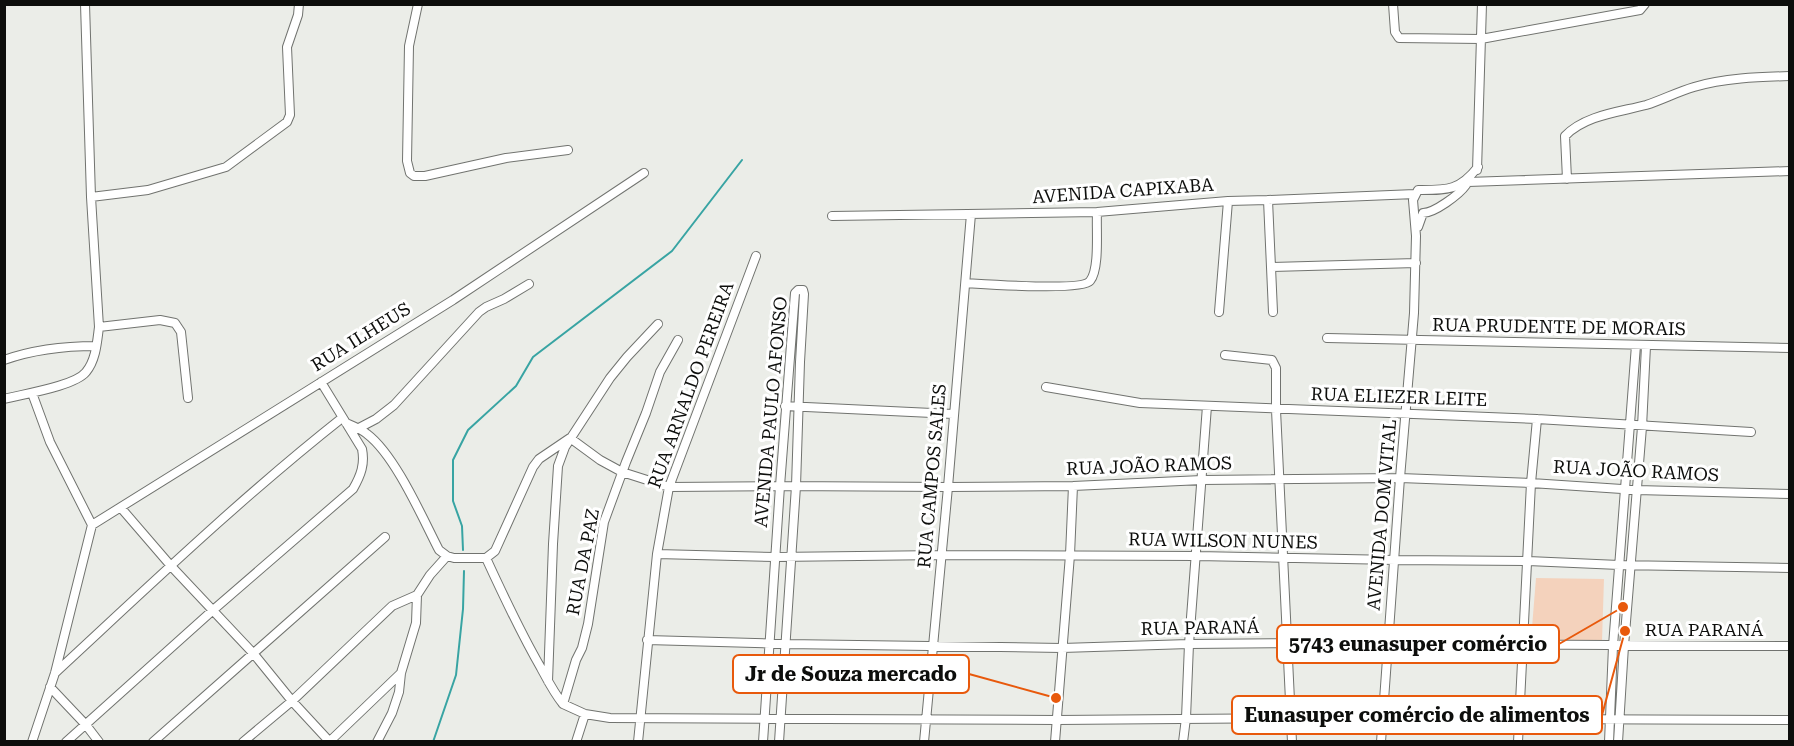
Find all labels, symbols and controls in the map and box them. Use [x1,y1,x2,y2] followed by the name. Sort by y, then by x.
[1032,174,1215,207] street label: AVENIDA CAPIXABA
[643,278,738,491] street label: RUA ARNALDO PEREIRA
[750,295,791,528] street label: AVENIDA PAULO AFONSO
[307,298,414,375] street label: RUA ILHEUS
[1432,314,1686,339] street label: RUA PRUDENTE DE MORAIS
[913,383,950,569] street label: RUA CAMPOS SALES
[1310,383,1488,410] street label: RUA ELIEZER LEITE
[1363,418,1400,611] street label: AVENIDA DOM VITAL
[1066,452,1232,479] street label: RUA JOÃO RAMOS
[1553,456,1719,485] street label: RUA JOÃO RAMOS
[562,507,603,617] street label: RUA DA PAZ
[1128,528,1318,553] street label: RUA WILSON NUNES
[1141,616,1260,639] street label: RUA PARANÁ
[1645,619,1764,640] street label: RUA PARANÁ
[1277,625,1559,663] callout: 5743 eunasuper comércio
[1289,632,1547,656] text: 5743 eunasuper comércio
[733,655,969,693] callout: Jr de Souza mercado
[745,662,957,686] text: Jr de Souza mercado
[1232,696,1602,734] callout: Eunasuper comércio de alimentos
[1244,703,1590,727] text: Eunasuper comércio de alimentos

